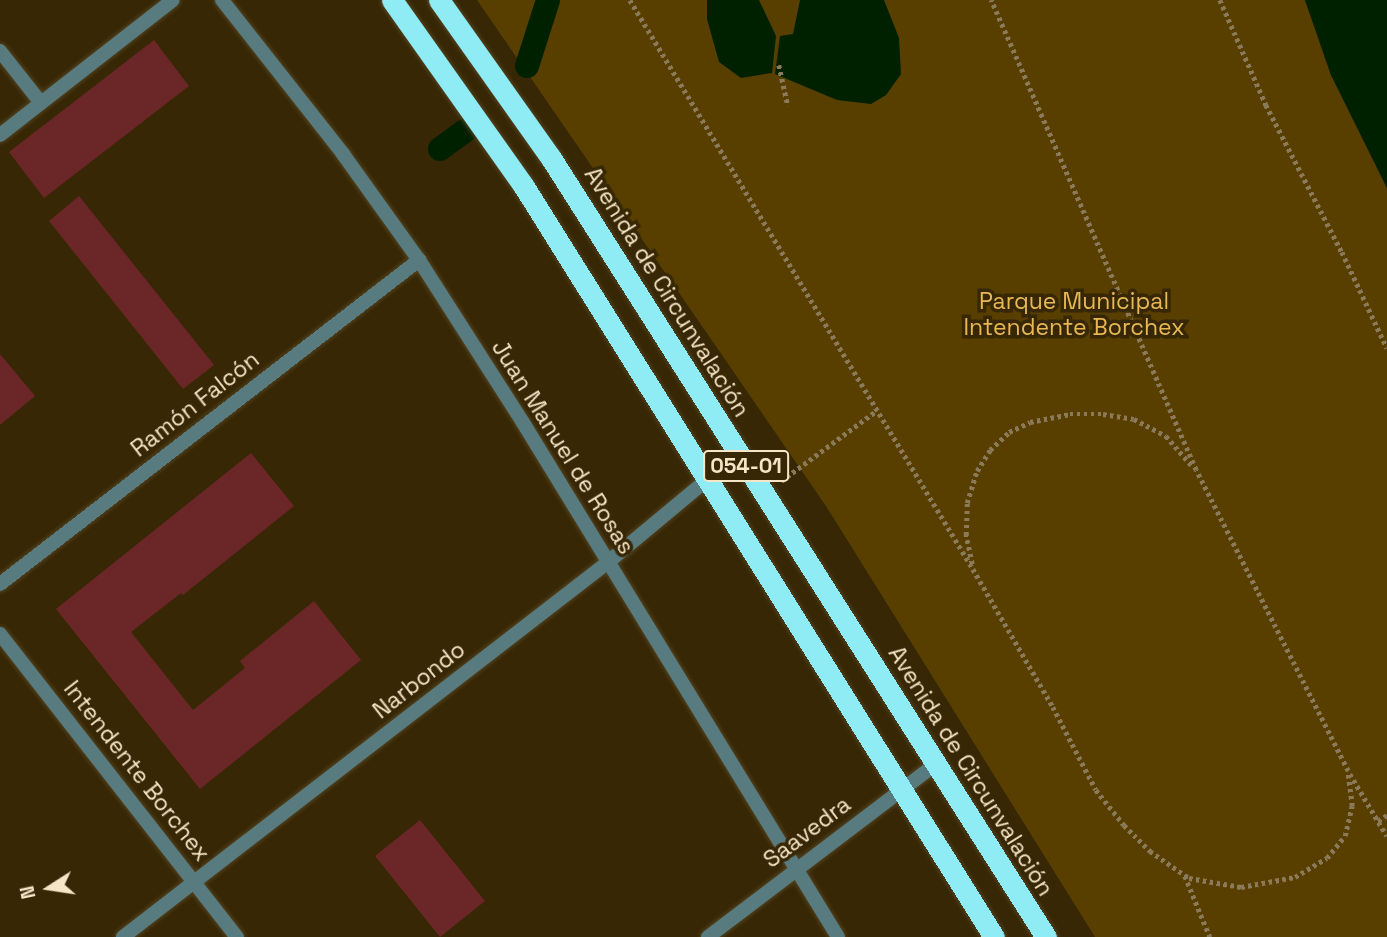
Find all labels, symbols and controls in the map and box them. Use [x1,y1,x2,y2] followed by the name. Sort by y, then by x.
[579,162,755,422] street label: Avenida de Circunvalación
[963,287,1185,341] park label: Parque Municipal Intendente Borchex
[486,335,640,559] street label: Juan Manuel de Rosas
[125,345,265,463] street label: Ramón Falcón
[702,448,790,484] road number: 054-01
[367,635,471,725] street label: Narbondo
[883,641,1059,901] street label: Avenida de Circunvalación
[58,675,216,867] street label: Intendente Borchex
[758,790,856,874] street label: Saavedra
[14,853,84,923] north arrow
[14,884,42,901] text: N

